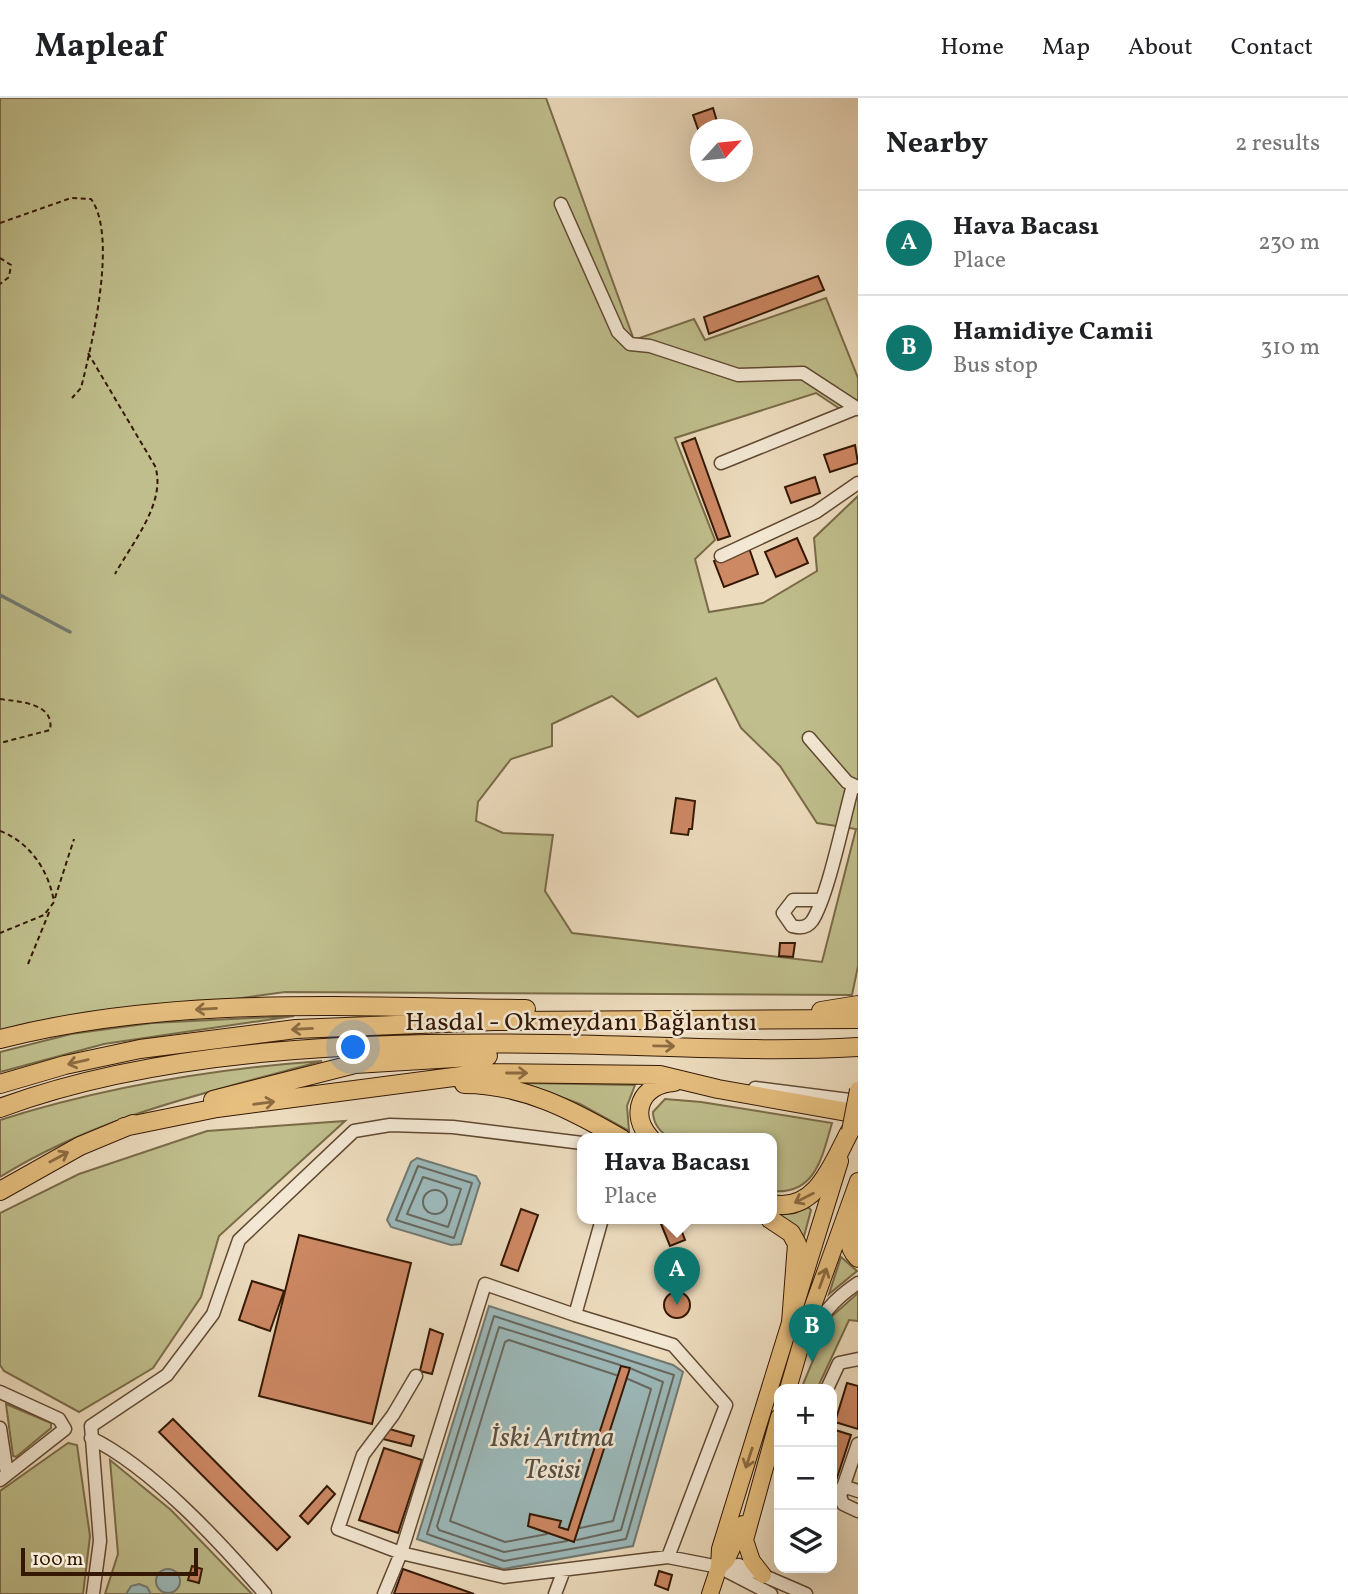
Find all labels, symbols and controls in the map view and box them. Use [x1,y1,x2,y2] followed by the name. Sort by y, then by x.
[35,25,165,71] text: Mapleaf
[940,31,1004,65] text: Home
[1042,31,1090,65] text: Map
[1128,31,1193,65] text: About
[1231,31,1313,65] text: Contact
[690,119,753,182] north arrow
[886,123,988,165] text: Nearby
[1235,128,1320,160] text: 2 results
[953,209,1099,245] text: Hava Bacası
[901,227,917,259] text: A
[1258,227,1320,259] text: 230 m
[953,245,1006,277] text: Place
[953,314,1153,350] text: Hamidiye Camii
[901,332,917,364] text: B
[1260,332,1320,364] text: 310 m
[953,350,1038,382] text: Bus stop
[195,1002,218,1015] one-way arrow
[405,1005,757,1041] street label: Hasdal - Okmeydanı Bağlantısı
[291,1022,314,1035] one-way arrow
[336,1030,370,1064] your location
[652,1040,675,1053] one-way arrow
[67,1056,89,1069] one-way arrow
[506,1066,529,1079] one-way arrow
[252,1096,274,1109] one-way arrow
[577,1133,777,1224] popup
[604,1145,750,1181] text: Hava Bacası
[48,1149,69,1163] one-way arrow
[604,1181,657,1213] text: Place
[794,1191,815,1205] one-way arrow
[654,1247,700,1305] pin: A
[818,1267,831,1289] one-way arrow
[789,1304,835,1362] pin: B
[774,1384,837,1573] map controls
[774,1384,837,1447] button: +
[490,1419,614,1490] water label: İski Arıtma Tesisi
[742,1447,755,1469] one-way arrow
[774,1447,837,1510] button: −
[774,1510,837,1573] button: layers
[21,1545,198,1577] scale bar
[32,1547,83,1573] text: 100 m

